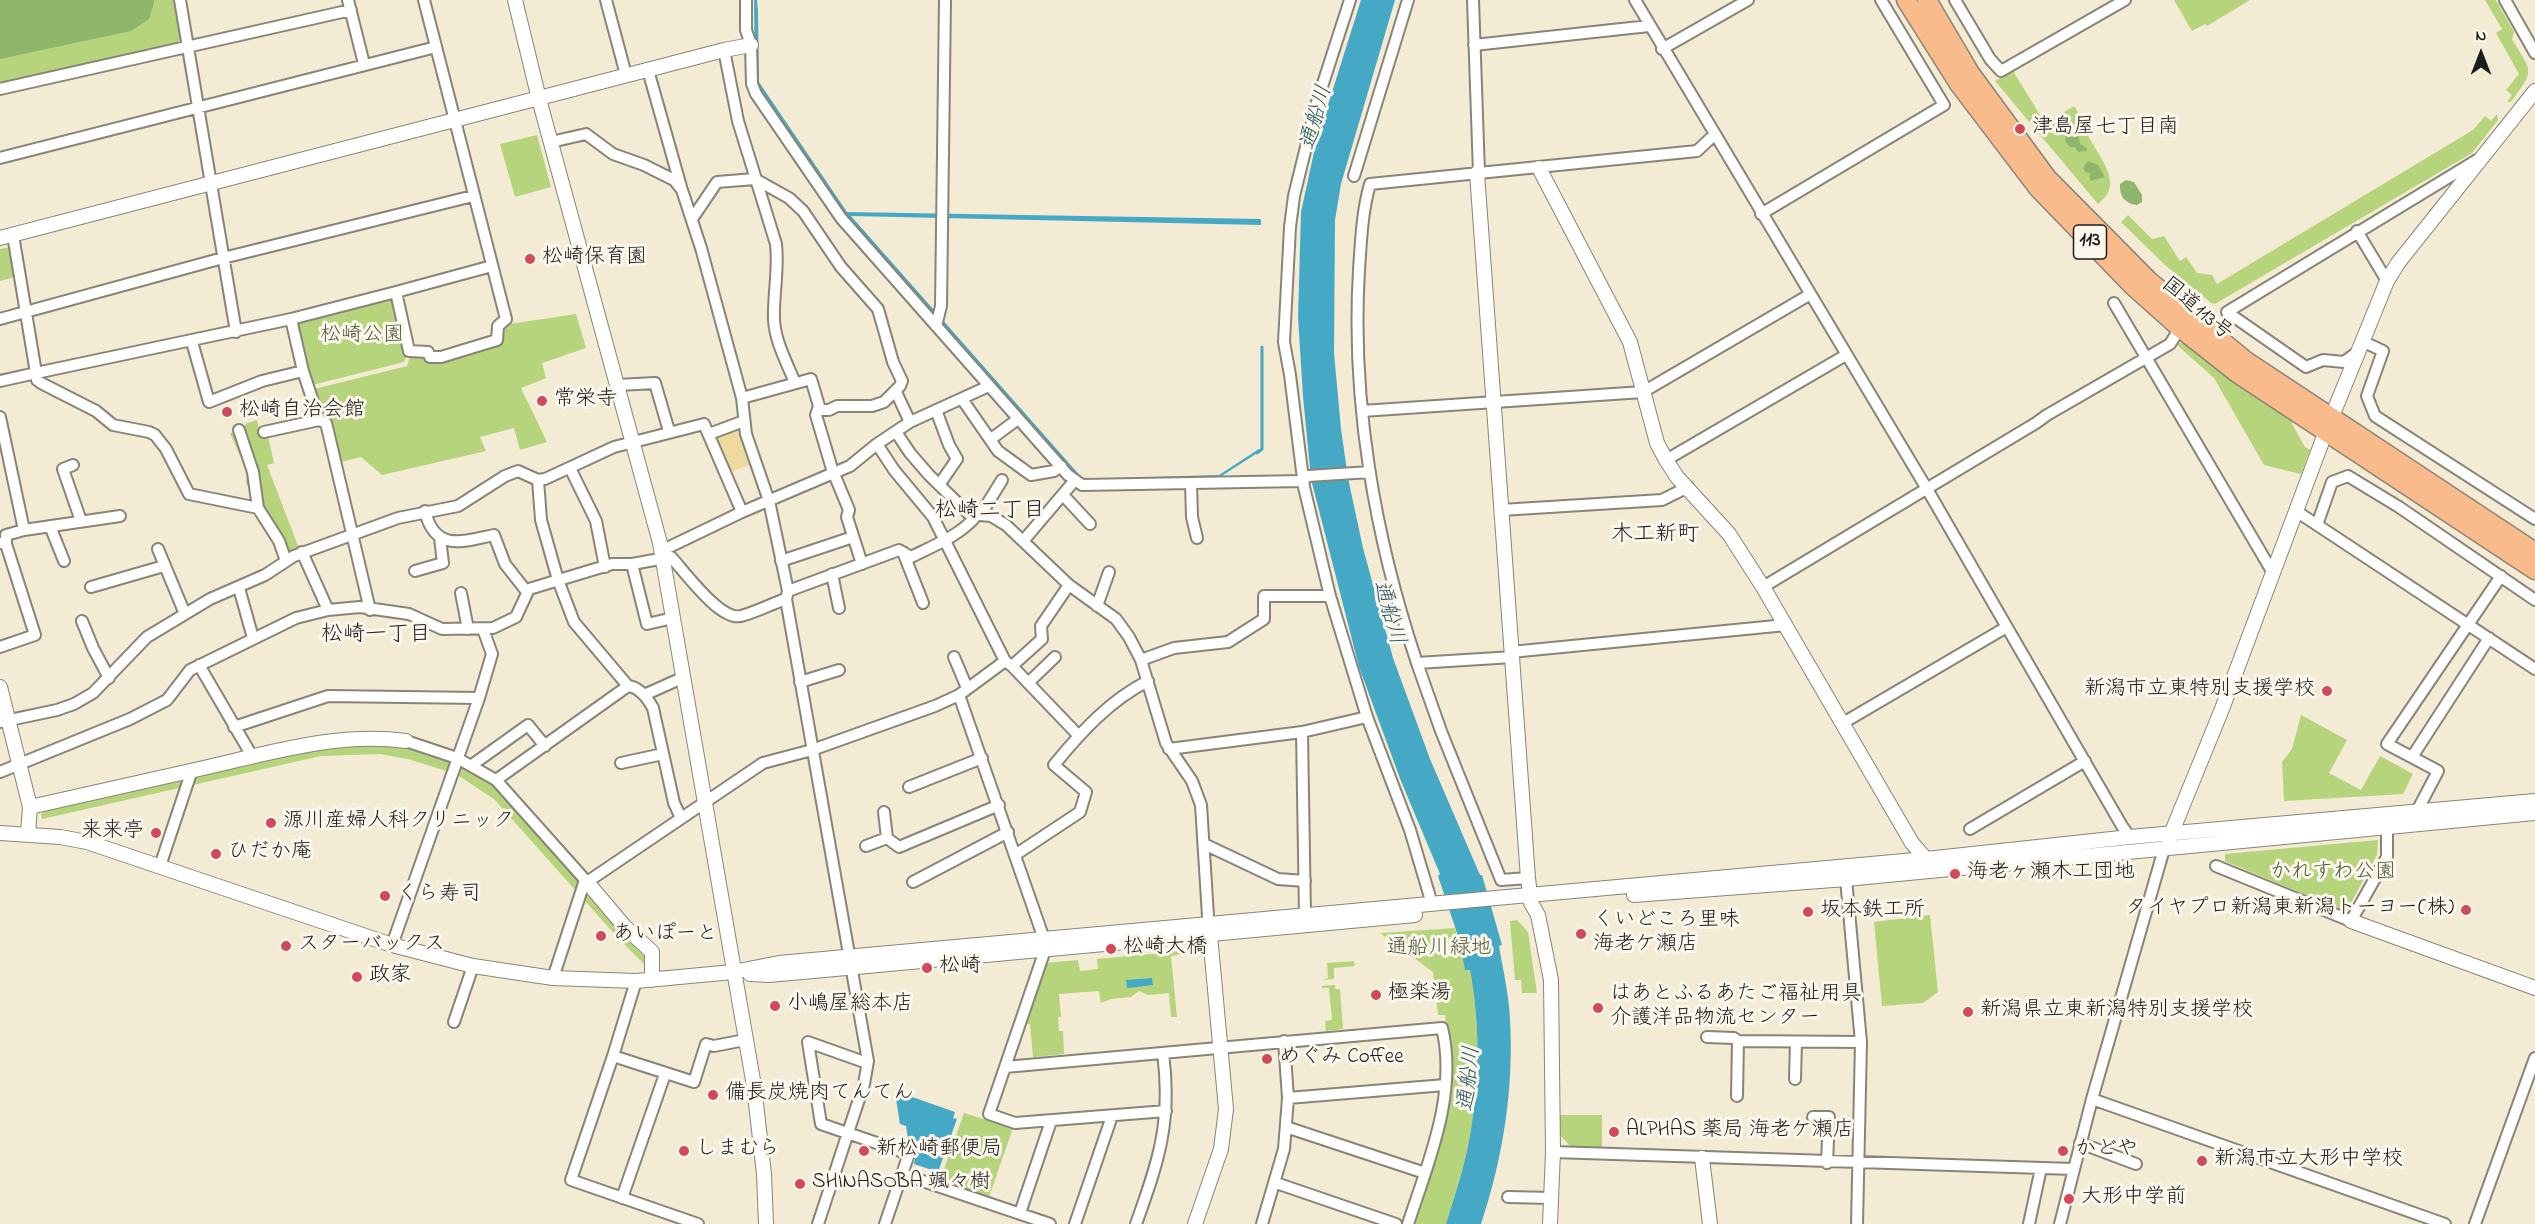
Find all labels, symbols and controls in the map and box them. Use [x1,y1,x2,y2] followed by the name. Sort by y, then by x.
[2451,24,2511,84] north arrow
[2476,24,2486,48] text: N
[1296,83,1340,153] water label: 通船川
[2032,116,2179,142] place label: 津島屋七丁目南
[2013,122,2027,136] marker: 津島屋七丁目南
[2074,225,2106,259] road number: 113
[542,246,647,272] place label: 松崎保育園
[523,252,537,266] marker: 松崎保育園
[2155,273,2237,347] street label: 国道113号
[320,324,404,350] park label: 松崎公園
[554,388,617,414] place label: 常栄寺
[535,394,549,408] marker: 常栄寺
[239,399,365,425] place label: 松崎自治会館
[220,405,234,419] marker: 松崎自治会館
[935,499,1045,525] district label: 松崎二丁目
[1611,523,1699,549] district label: 木工新町
[1365,578,1409,648] water label: 通船川
[321,623,431,649] district label: 松崎一丁目
[2084,678,2315,704] place label: 新潟市立東特別支援学校
[2320,684,2334,698] marker: 新潟市立東特別支援学校
[283,810,514,836] place label: 源川産婦人科クリニック
[264,816,278,830] marker: 源川産婦人科クリニック
[81,820,144,846] place label: 来来亭
[149,826,163,840] marker: 来来亭
[228,841,312,867] place label: ひだか庵
[209,847,223,861] marker: ひだか庵
[1967,861,2135,887] place label: 海老ヶ瀬木工団地
[2270,861,2396,887] park label: かれすわ公園
[1948,867,1962,881] marker: 海老ヶ瀬木工団地
[397,883,481,909] place label: くら寿司
[378,889,392,903] marker: くら寿司
[2125,897,2454,923] place label: タイヤプロ新潟東新潟トーヨー(株)
[1820,899,1925,925] place label: 坂本鉄工所
[2459,903,2473,917] marker: タイヤプロ新潟東新潟トーヨー(株)
[1801,905,1815,919] marker: 坂本鉄工所
[1593,909,1740,959] place label: くいどころ里味 海老ケ瀬店
[613,923,717,949] place label: あいぽーと
[1574,927,1588,941] marker: くいどころ里味 海老ケ瀬店
[594,929,608,943] marker: あいぽーと
[298,933,445,959] place label: スターバックス
[1123,936,1207,962] place label: 松崎大橋
[1387,937,1491,963] park label: 通船川緑地
[279,939,293,953] marker: スターバックス
[1104,942,1118,956] marker: 松崎大橋
[939,955,981,981] place label: 松崎
[920,961,934,975] marker: 松崎
[369,964,411,990] place label: 政家
[350,970,364,984] marker: 政家
[1388,982,1451,1008] place label: 極楽湯
[1610,983,1862,1033] place label: はあとふるあたご福祉用具 介護洋品物流センター
[1369,988,1383,1002] marker: 極楽湯
[787,993,913,1019] place label: 小嶋屋総本店
[768,999,782,1013] marker: 小嶋屋総本店
[1980,999,2253,1025] place label: 新潟県立東新潟特別支援学校
[1591,1001,1605,1015] marker: はあとふるあたご福祉用具 介護洋品物流センター
[1961,1005,1975,1019] marker: 新潟県立東新潟特別支援学校
[1454,1045,1488,1113] water label: 通船川
[1279,1046,1404,1072] place label: めぐみ Coffee
[1260,1052,1274,1066] marker: めぐみ Coffee
[725,1082,914,1108] place label: 備長炭焼肉てんてん
[706,1088,720,1102] marker: 備長炭焼肉てんてん
[1626,1119,1854,1145] place label: ALPHAS 薬局 海老ケ瀬店
[1607,1125,1621,1139] marker: ALPHAS 薬局 海老ケ瀬店
[696,1138,780,1164] place label: しまむら
[876,1138,1002,1164] place label: 新松崎郵便局
[2075,1138,2138,1164] place label: かどや
[677,1144,691,1158] marker: しまむら
[857,1144,871,1158] marker: 新松崎郵便局
[2056,1144,2070,1158] marker: かどや
[2214,1148,2403,1174] place label: 新潟市立大形中学校
[2195,1154,2209,1168] marker: 新潟市立大形中学校
[812,1171,991,1197] place label: SHINASOBA 颯々樹
[793,1177,807,1191] marker: SHINASOBA 颯々樹
[2081,1186,2186,1212] place label: 大形中学前
[2062,1192,2076,1206] marker: 大形中学前

